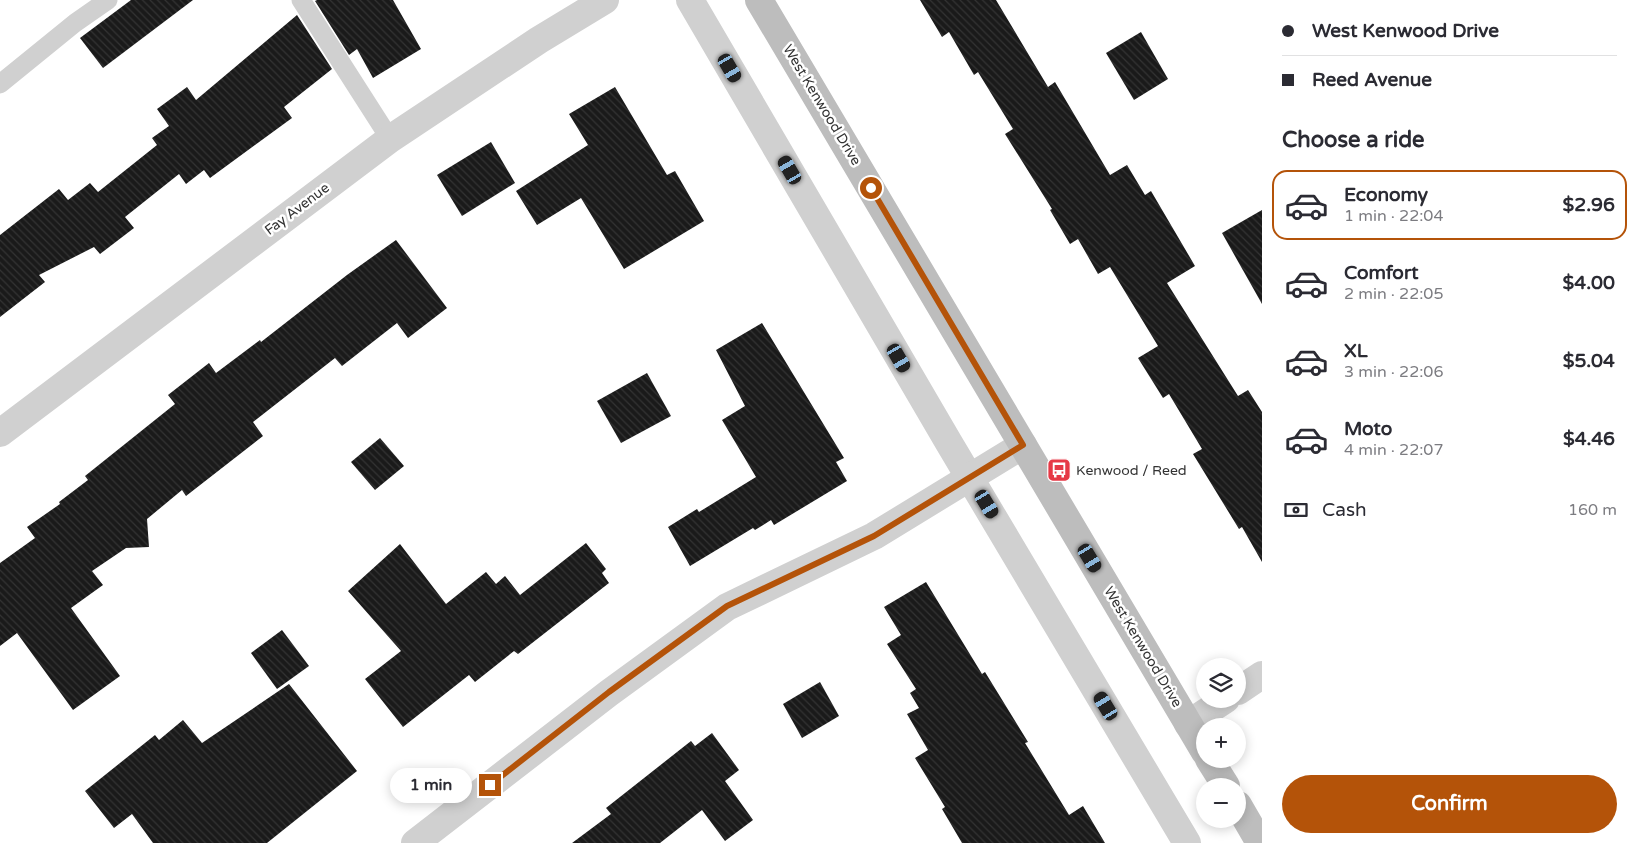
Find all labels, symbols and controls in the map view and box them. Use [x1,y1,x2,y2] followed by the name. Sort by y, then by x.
[1312,20,1499,42] text: West Kenwood Drive
[779,42,865,168] street label: West Kenwood Drive
[716,51,743,85] car
[1312,69,1432,91] text: Reed Avenue
[1282,127,1425,153] text: Choose a ride
[776,153,803,187] car
[860,177,882,199] route start
[261,179,333,239] street label: Fay Avenue
[1284,183,1329,228] icon: car
[1344,184,1428,206] text: Economy
[1563,194,1615,216] text: $2.96
[1344,206,1443,226] text: 1 min · 22:04
[1284,261,1329,306] icon: car
[1344,262,1418,284] text: Comfort
[1563,272,1615,294] text: $4.00
[1344,284,1443,304] text: 2 min · 22:05
[1284,339,1329,384] icon: car
[1344,340,1368,362] text: XL
[885,341,912,375] car
[1563,350,1615,372] text: $5.04
[1344,362,1443,382] text: 3 min · 22:06
[1284,417,1329,462] icon: car
[1344,418,1392,440] text: Moto
[1563,428,1615,450] text: $4.46
[1344,440,1443,460] text: 4 min · 22:07
[1046,457,1072,483] bus stop icon: Kenwood / Reed
[1076,462,1187,479] place label: Kenwood / Reed
[972,487,1001,521] car
[1282,496,1310,524] icon: cash
[1322,499,1367,521] text: Cash
[1568,500,1617,520] text: 160 m
[1075,541,1104,575] car
[1100,584,1186,710] street label: West Kenwood Drive
[1196,658,1246,828] map controls
[1196,658,1246,708] button: layers
[1091,689,1120,723] car
[1196,718,1246,768] button: +
[390,768,472,802] callout: 1 min
[479,774,501,796] route end
[410,775,452,795] text: 1 min
[1282,775,1617,833] button: Confirm
[1196,778,1246,828] button: −

